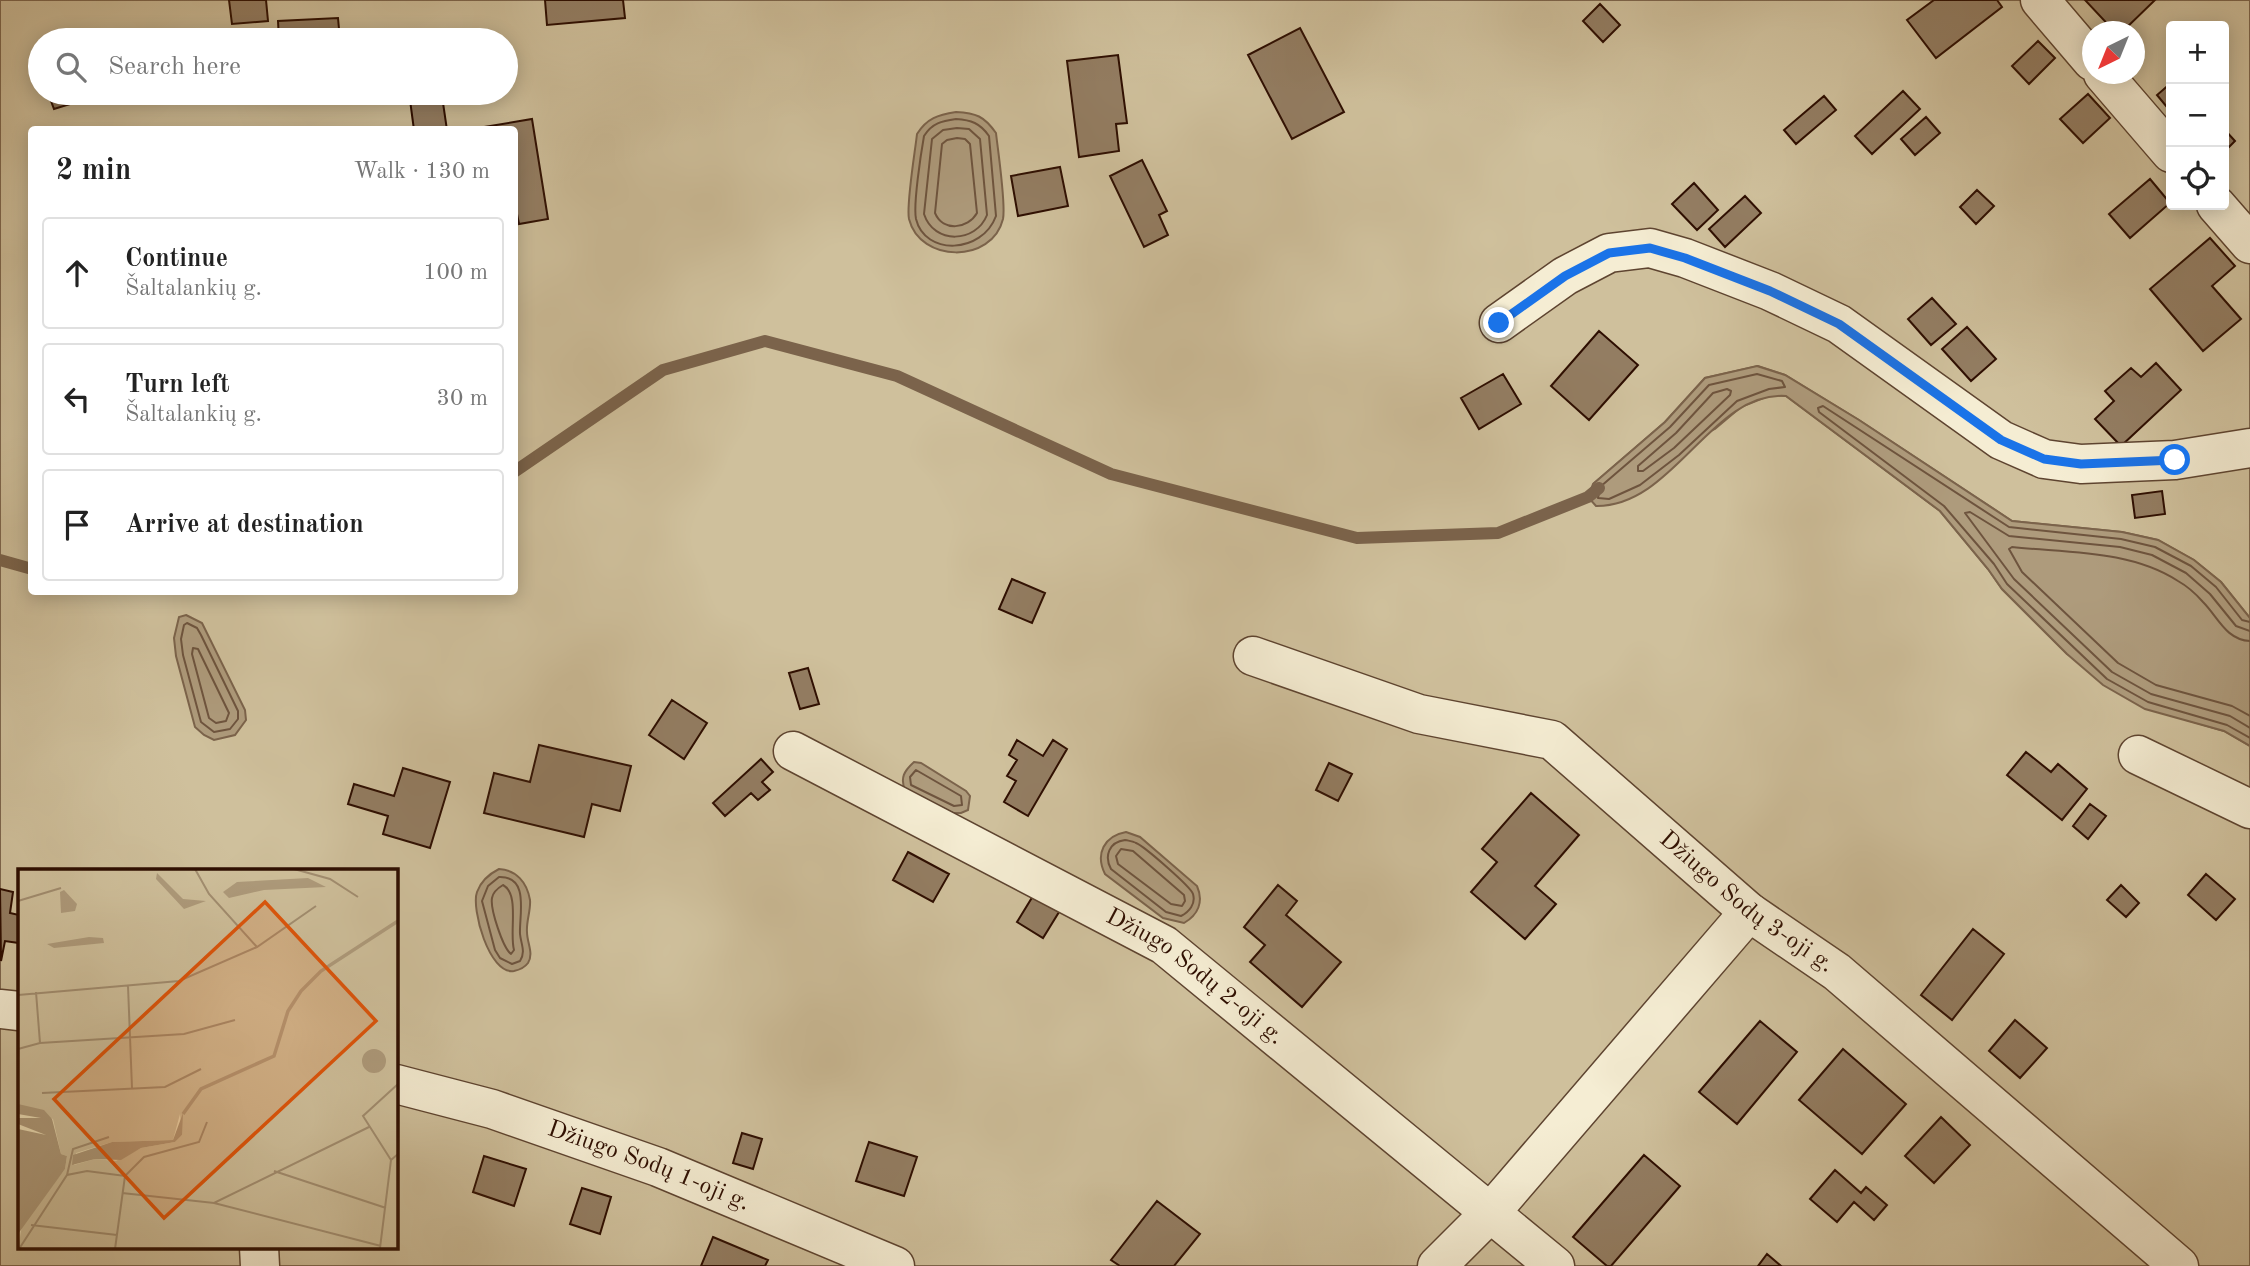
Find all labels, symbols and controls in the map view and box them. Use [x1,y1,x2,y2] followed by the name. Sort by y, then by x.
[2082,21,2145,84] north arrow
[2166,21,2229,210] map controls
[2166,21,2229,84] button: +
[28,28,518,105] search box
[52,48,90,86] icon: search
[108,54,241,80] text: Search here
[2166,84,2229,147] button: −
[2166,147,2229,210] button: locate
[56,156,131,186] text: 2 min
[354,160,490,183] text: Walk · 130 m
[125,246,228,272] text: Continue
[58,254,96,292] icon: ahead
[423,261,488,284] text: 100 m
[125,277,262,300] text: Šaltalankių g.
[1483,307,1514,338] route end
[125,372,230,398] text: Turn left
[58,380,96,418] icon: left
[437,387,488,410] text: 30 m
[125,403,262,426] text: Šaltalankių g.
[2159,444,2190,475] route start
[58,506,96,544] icon: arrive
[125,512,364,538] text: Arrive at destination
[1654,827,1838,978] street label: Džiugo Sodų 3-oji g.
[18,869,397,1248] inset map
[1102,905,1288,1050] street label: Džiugo Sodų 2-oji g.
[544,1117,753,1216] street label: Džiugo Sodų 1-oji g.

